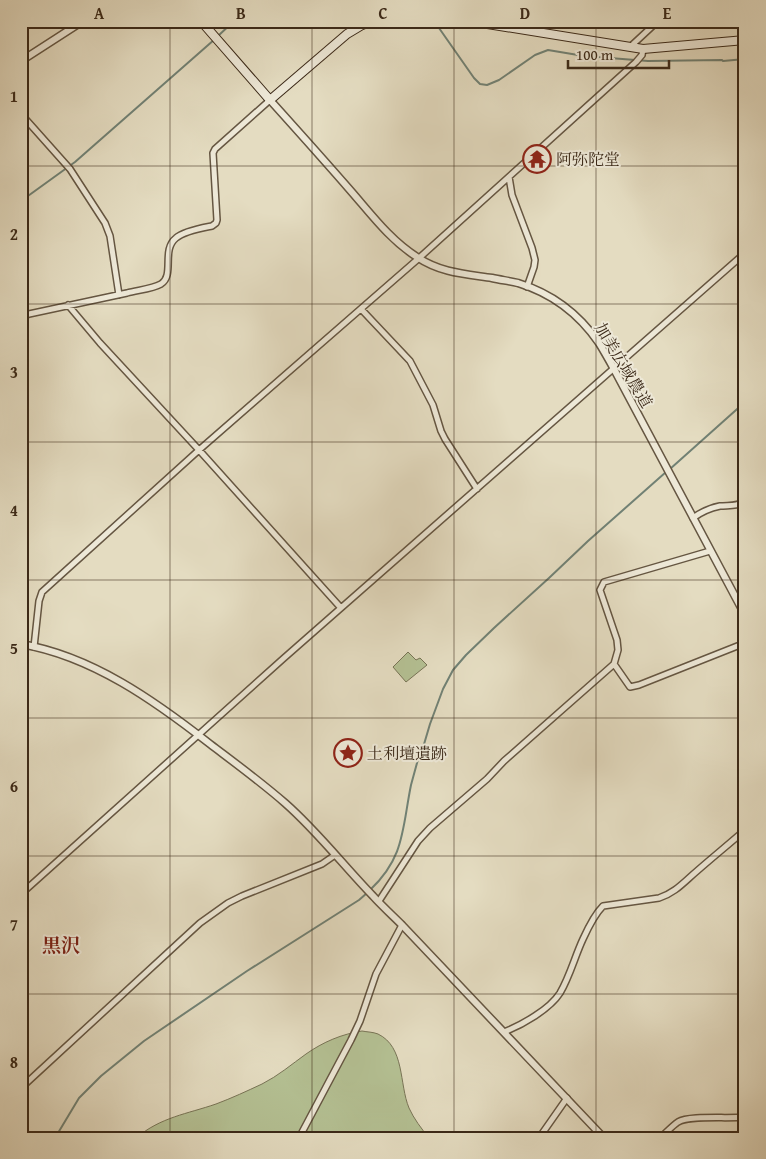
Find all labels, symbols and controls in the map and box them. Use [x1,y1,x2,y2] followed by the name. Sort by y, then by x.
[94,1,105,25] text: A
[236,1,246,25] text: B
[378,1,388,25] text: C
[520,1,530,25] text: D
[663,1,672,25] text: E
[568,38,670,70] scale bar
[576,44,614,65] text: 100 m
[10,84,18,108] text: 1
[522,144,552,174] temple icon: 阿弥陀堂
[556,147,620,171] place label: 阿弥陀堂
[10,222,18,246] text: 2
[589,318,659,412] street label: 加美広域農道
[10,360,18,384] text: 3
[10,498,18,522] text: 4
[10,636,18,660] text: 5
[333,738,363,768] place icon: 土利壇遺跡
[367,741,447,765] place label: 土利壇遺跡
[10,774,18,798] text: 6
[10,912,18,936] text: 7
[42,931,80,959] district label: 黒沢
[10,1050,18,1074] text: 8

